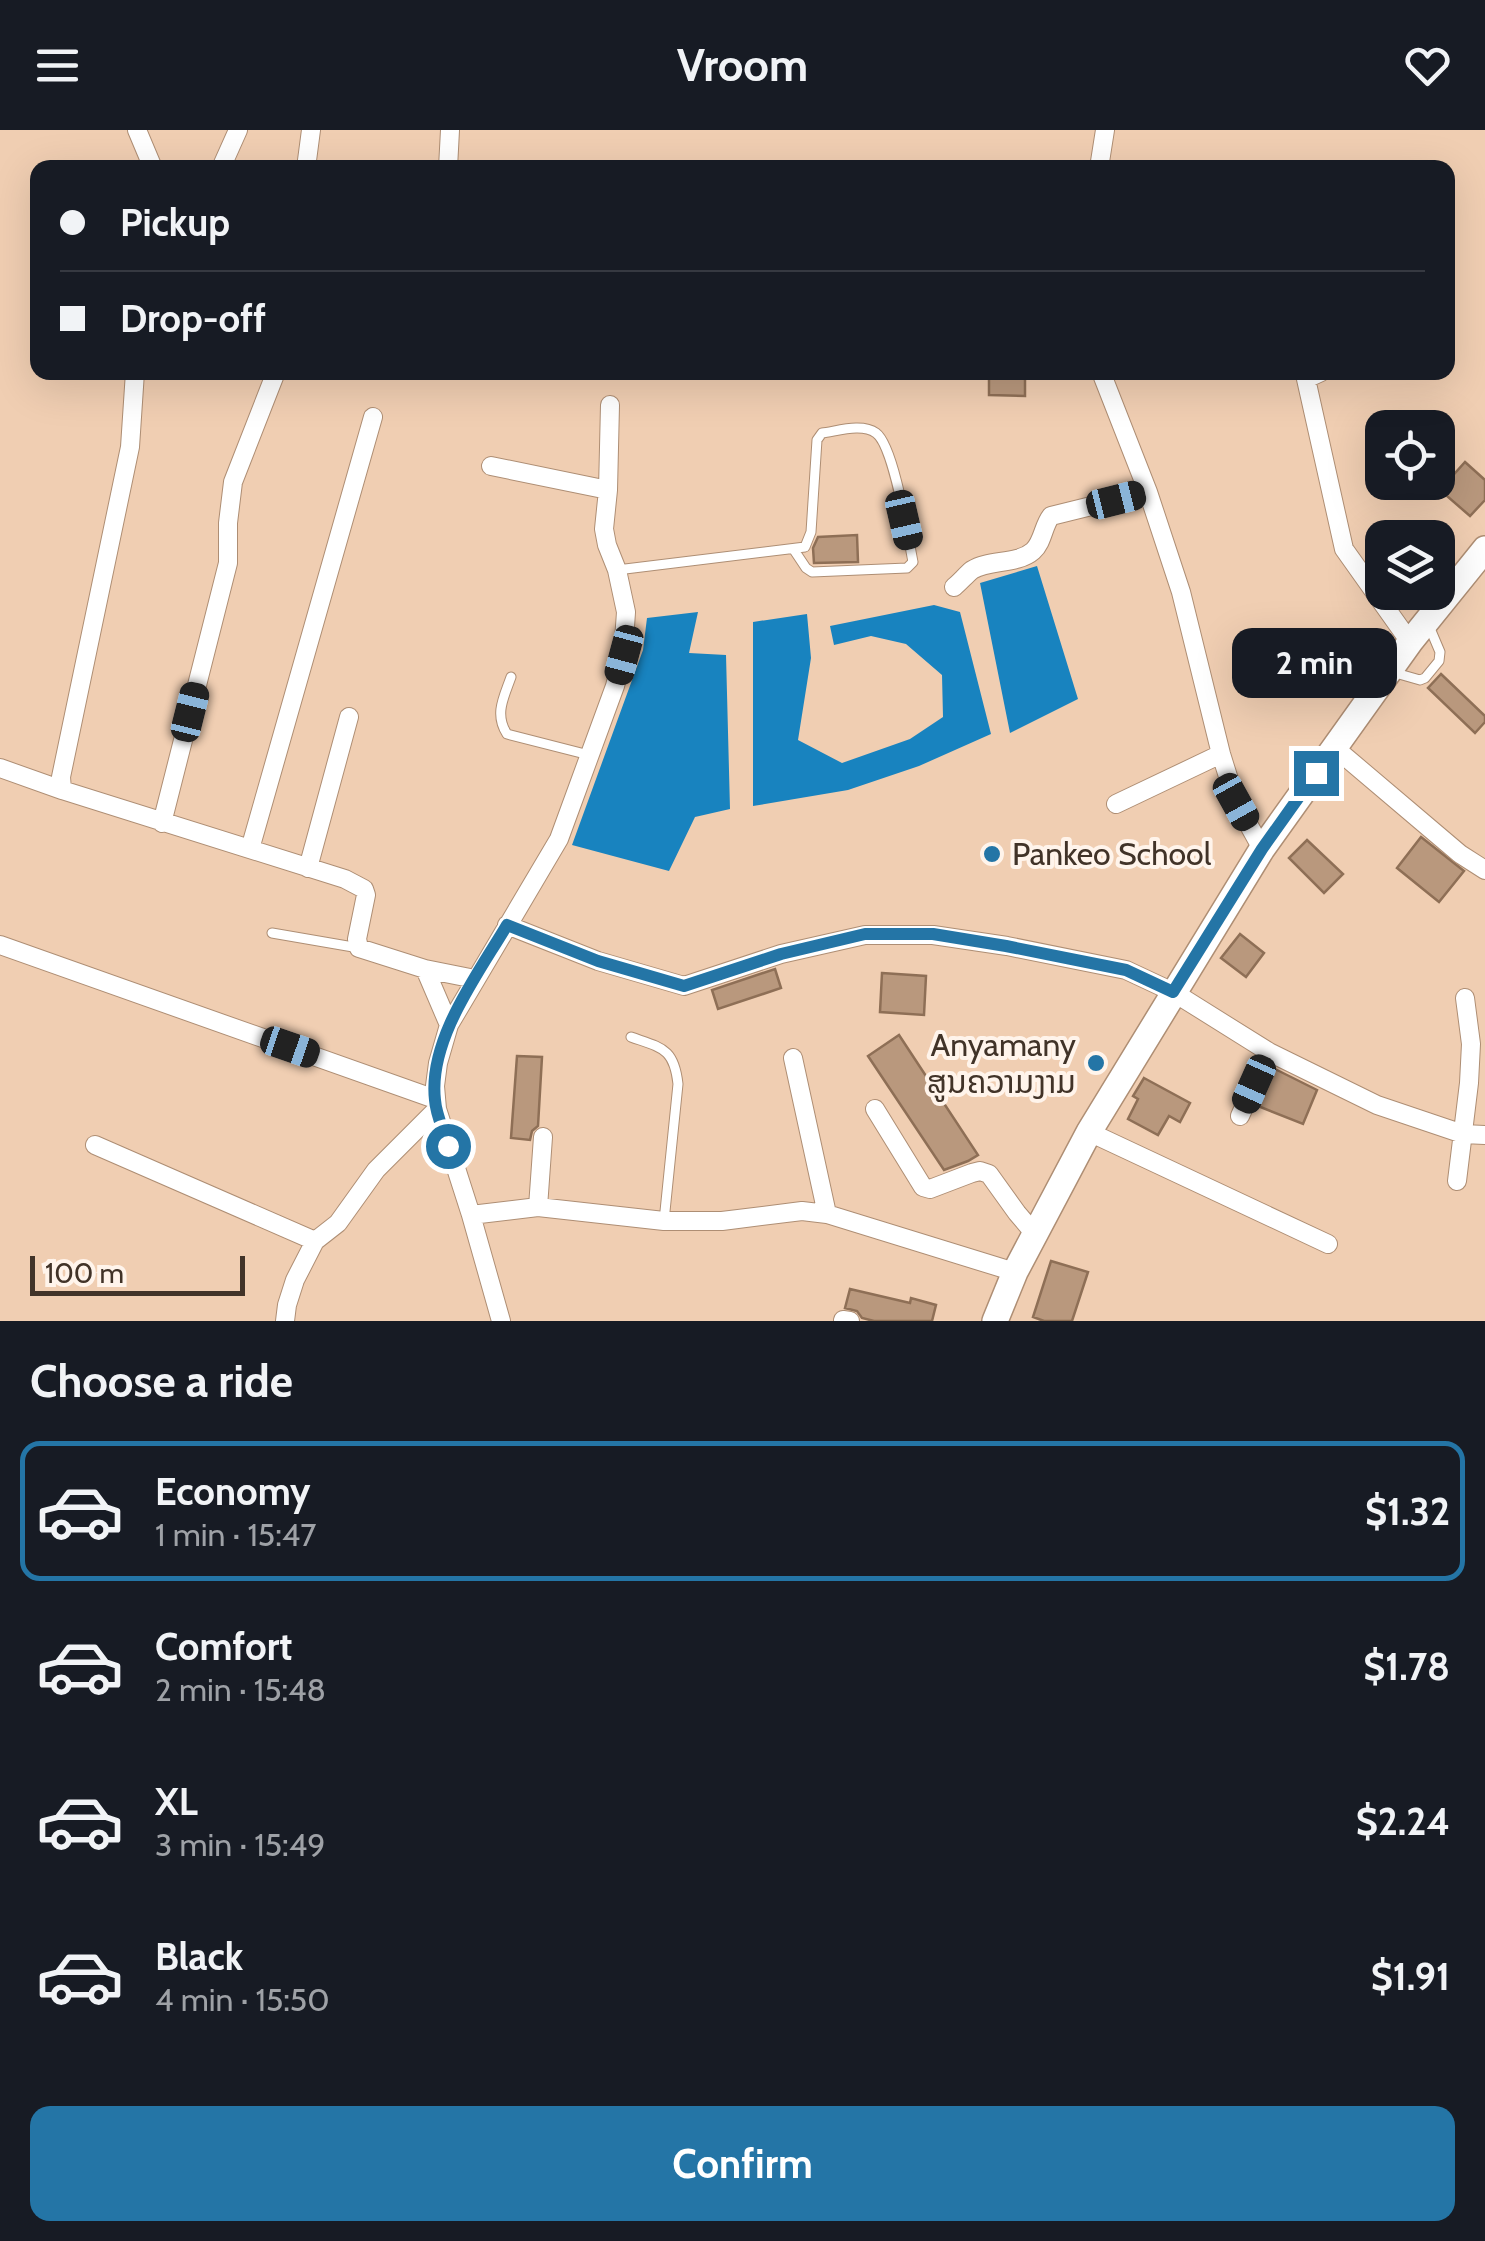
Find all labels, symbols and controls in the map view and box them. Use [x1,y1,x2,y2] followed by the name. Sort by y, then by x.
[30,38,85,93] icon: menu
[677,38,808,92] text: Vroom
[1400,38,1455,93] icon: heart
[120,199,230,246] text: Pickup
[120,295,266,342] text: Drop-off
[1365,410,1455,610] map controls
[1365,410,1455,500] button: locate
[1083,478,1149,522] car
[883,487,925,553] car
[1365,520,1455,610] button: layers
[602,622,646,688] car
[1234,628,1398,698] callout: 2 min
[1276,643,1353,682] text: 2 min
[168,679,212,745] car
[1294,751,1339,796] route end
[1208,768,1264,836] car
[1012,834,1212,873] place label: Pankeo School
[981,843,1003,865] marker: Pankeo School
[257,1023,323,1071] car
[927,1025,1076,1102] place label: Anyamany ສູນຄວາມງາມ
[1228,1050,1280,1118] car
[1085,1052,1107,1074] marker: Anyamany ສູນຄວາມງາມ
[426,1124,471,1169] route start
[30,1251,245,1296] scale bar
[45,1256,124,1290] text: 100 m
[30,1354,293,1408] text: Choose a ride
[35,1466,125,1556] icon: car
[155,1468,310,1515] text: Economy
[1365,1488,1450,1535] text: $1.32
[155,1515,316,1554] text: 1 min · 15:47
[35,1621,125,1711] icon: car
[155,1623,292,1670] text: Comfort
[1363,1643,1450,1690] text: $1.78
[155,1670,326,1709] text: 2 min · 15:48
[35,1776,125,1866] icon: car
[155,1778,198,1825] text: XL
[1356,1798,1450,1845] text: $2.24
[155,1825,325,1864] text: 3 min · 15:49
[35,1931,125,2021] icon: car
[155,1933,243,1980] text: Black
[1371,1953,1450,2000] text: $1.91
[155,1980,330,2019] text: 4 min · 15:50
[30,2106,1455,2221] button: Confirm

